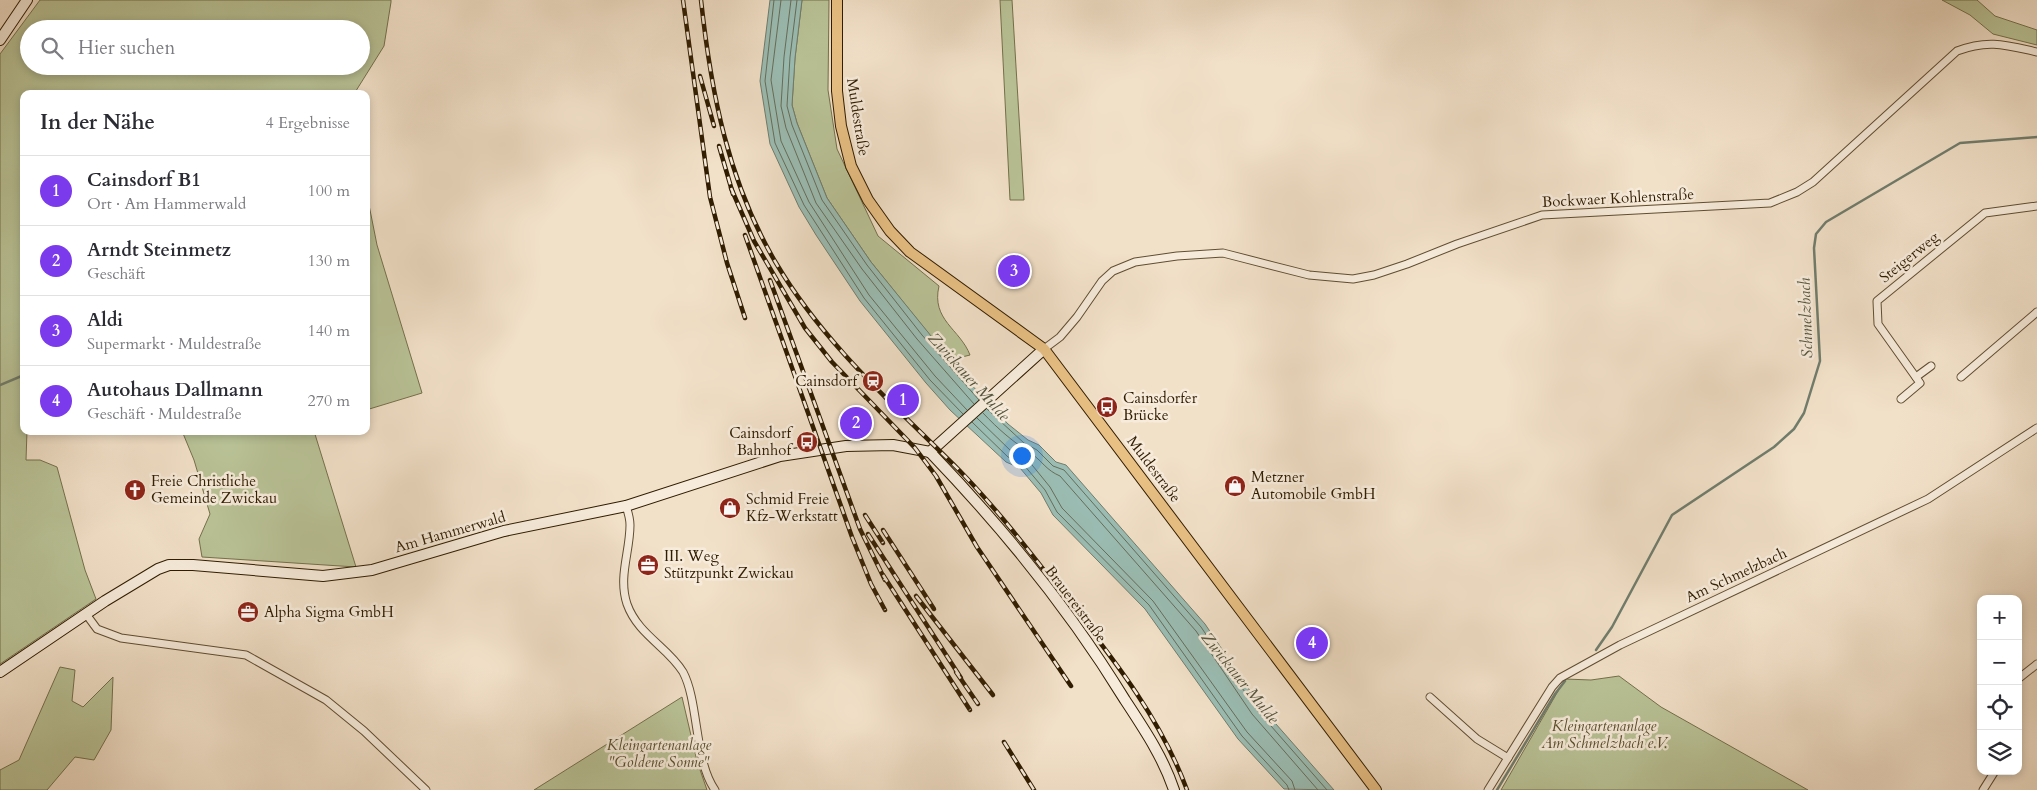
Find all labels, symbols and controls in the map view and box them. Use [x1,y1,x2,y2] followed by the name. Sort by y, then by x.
[20,20,370,75] search box
[38,34,66,62] icon: search
[78,35,175,61] text: Hier suchen
[842,77,874,157] street label: Muldestraße
[40,108,155,137] text: In der Nähe
[265,112,350,134] text: 4 Ergebnisse
[87,167,201,193] text: Cainsdorf B1
[52,180,60,202] text: 1
[308,180,350,202] text: 100 m
[1542,184,1695,212] street label: Bockwaer Kohlenstraße
[87,193,246,215] text: Ort · Am Hammerwald
[1875,226,1943,287] street label: Steigerweg
[87,237,231,263] text: Arndt Steinmetz
[52,250,60,272] text: 2
[308,250,350,272] text: 130 m
[998,252,1030,290] pin: 3
[87,263,145,285] text: Geschäft
[1794,277,1818,359] water label: Schmelzbach
[87,307,123,333] text: Aldi
[52,320,60,342] text: 3
[308,320,350,342] text: 140 m
[923,328,1015,427] water label: Zwickauer Mulde
[87,333,262,355] text: Supermarkt · Muldestraße
[861,369,885,393] station icon: Cainsdorf
[795,371,859,391] place label: Cainsdorf
[87,377,263,403] text: Autohaus Dallmann
[887,381,919,419] pin: 1
[1123,388,1198,425] place label: Cainsdorfer Brücke
[52,390,60,412] text: 4
[308,390,350,412] text: 270 m
[1095,395,1119,419] bus stop icon: Cainsdorfer Brücke
[87,403,242,425] text: Geschäft · Muldestraße
[840,404,872,442] pin: 2
[729,423,793,460] place label: Cainsdorf Bahnhof
[795,430,819,454] bus stop icon: Cainsdorf Bahnhof
[1122,432,1186,506] street label: Muldestraße
[1009,443,1035,469] your location
[1251,467,1376,504] place label: Metzner Automobile GmbH
[151,471,277,508] place label: Freie Christliche Gemeinde Zwickau
[1223,474,1247,498] shop icon: Metzner Automobile GmbH
[123,478,147,502] church icon: Freie Christliche Gemeinde Zwickau
[746,489,838,526] place label: Schmid Freie Kfz-Werkstatt
[718,496,742,520] shop icon: Schmid Freie Kfz-Werkstatt
[392,507,508,557] street label: Am Hammerwald
[1682,542,1791,607] street label: Am Schmelzbach
[664,546,794,583] place label: III. Weg Stützpunkt Zwickau
[636,553,660,577] office icon: III. Weg Stützpunkt Zwickau
[1041,562,1112,647] street label: Brauereistraße
[1977,595,2022,775] map controls
[1977,595,2022,640] button: +
[236,600,260,624] office icon: Alpha Sigma GmbH
[264,602,394,622] place label: Alpha Sigma GmbH
[1296,624,1328,662] pin: 4
[1196,627,1285,729] water label: Zwickauer Mulde
[1977,640,2022,685] button: −
[1977,685,2022,730] button: locate
[1540,716,1669,753] park label: Kleingartenanlage Am Schmelzbach e.V.
[1977,730,2022,775] button: layers
[607,735,711,772] park label: Kleingartenanlage "Goldene Sonne"

